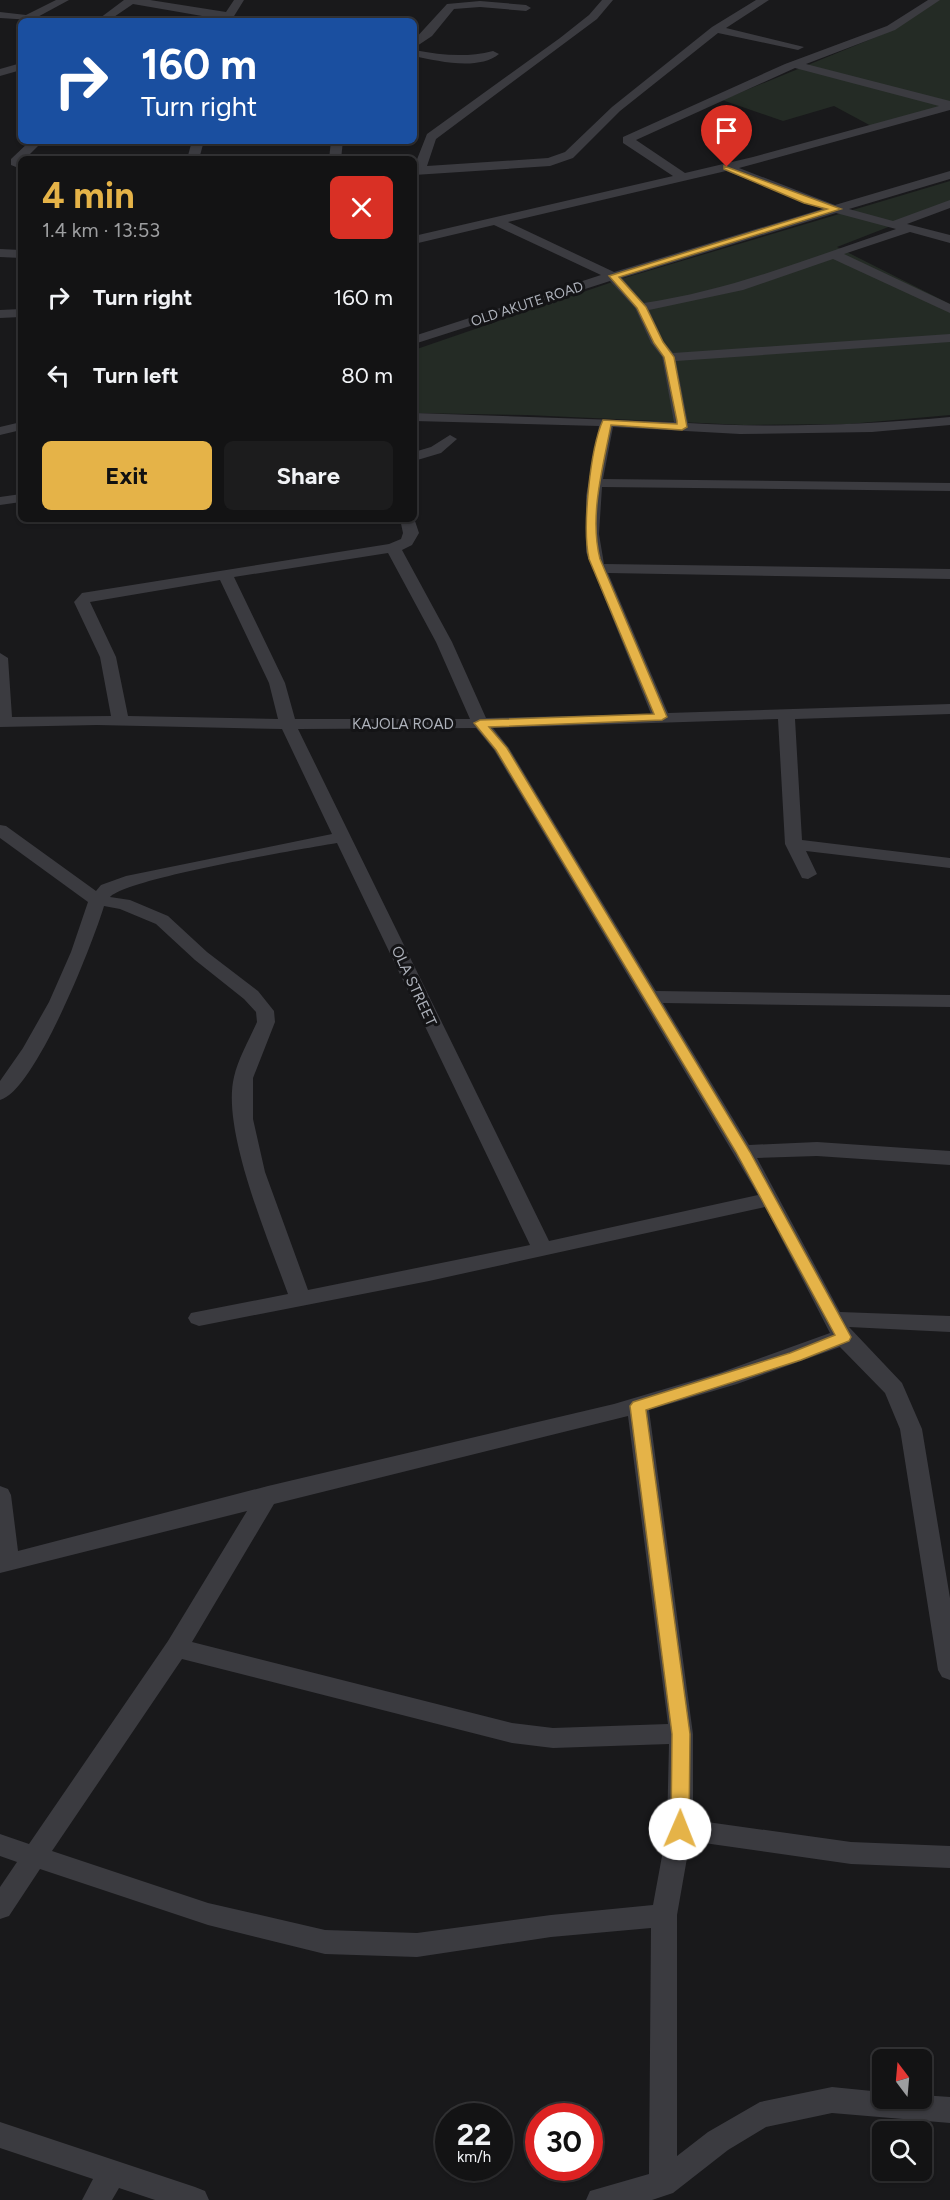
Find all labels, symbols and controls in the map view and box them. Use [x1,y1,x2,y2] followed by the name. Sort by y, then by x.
[141,39,257,90] text: 160 m
[42,42,120,120] icon: right
[141,90,257,123] text: Turn right
[701,105,752,167] pin
[710,114,743,147] icon: arrive
[42,174,135,217] text: 4 min
[330,176,393,239] button: close
[42,218,160,242] text: 1.4 km · 13:53
[469,278,585,330] street label: OLD AKUTE ROAD
[42,281,75,314] icon: right
[93,284,192,311] text: Turn right
[333,284,393,311] text: 160 m
[42,359,75,392] icon: left
[93,362,179,389] text: Turn left
[341,362,393,389] text: 80 m
[42,441,212,510] button: Exit
[224,441,393,510] button: Share
[352,715,454,733] street label: KAJOLA ROAD
[388,943,441,1030] street label: OLA STREET
[648,1797,712,1861] position arrow
[872,2049,932,2109] north arrow
[872,2049,932,2181] map controls
[525,2103,603,2181] speed limit sign: 30
[457,2116,491,2153] text: 22
[872,2121,932,2181] button: search
[457,2148,491,2166] text: km/h

